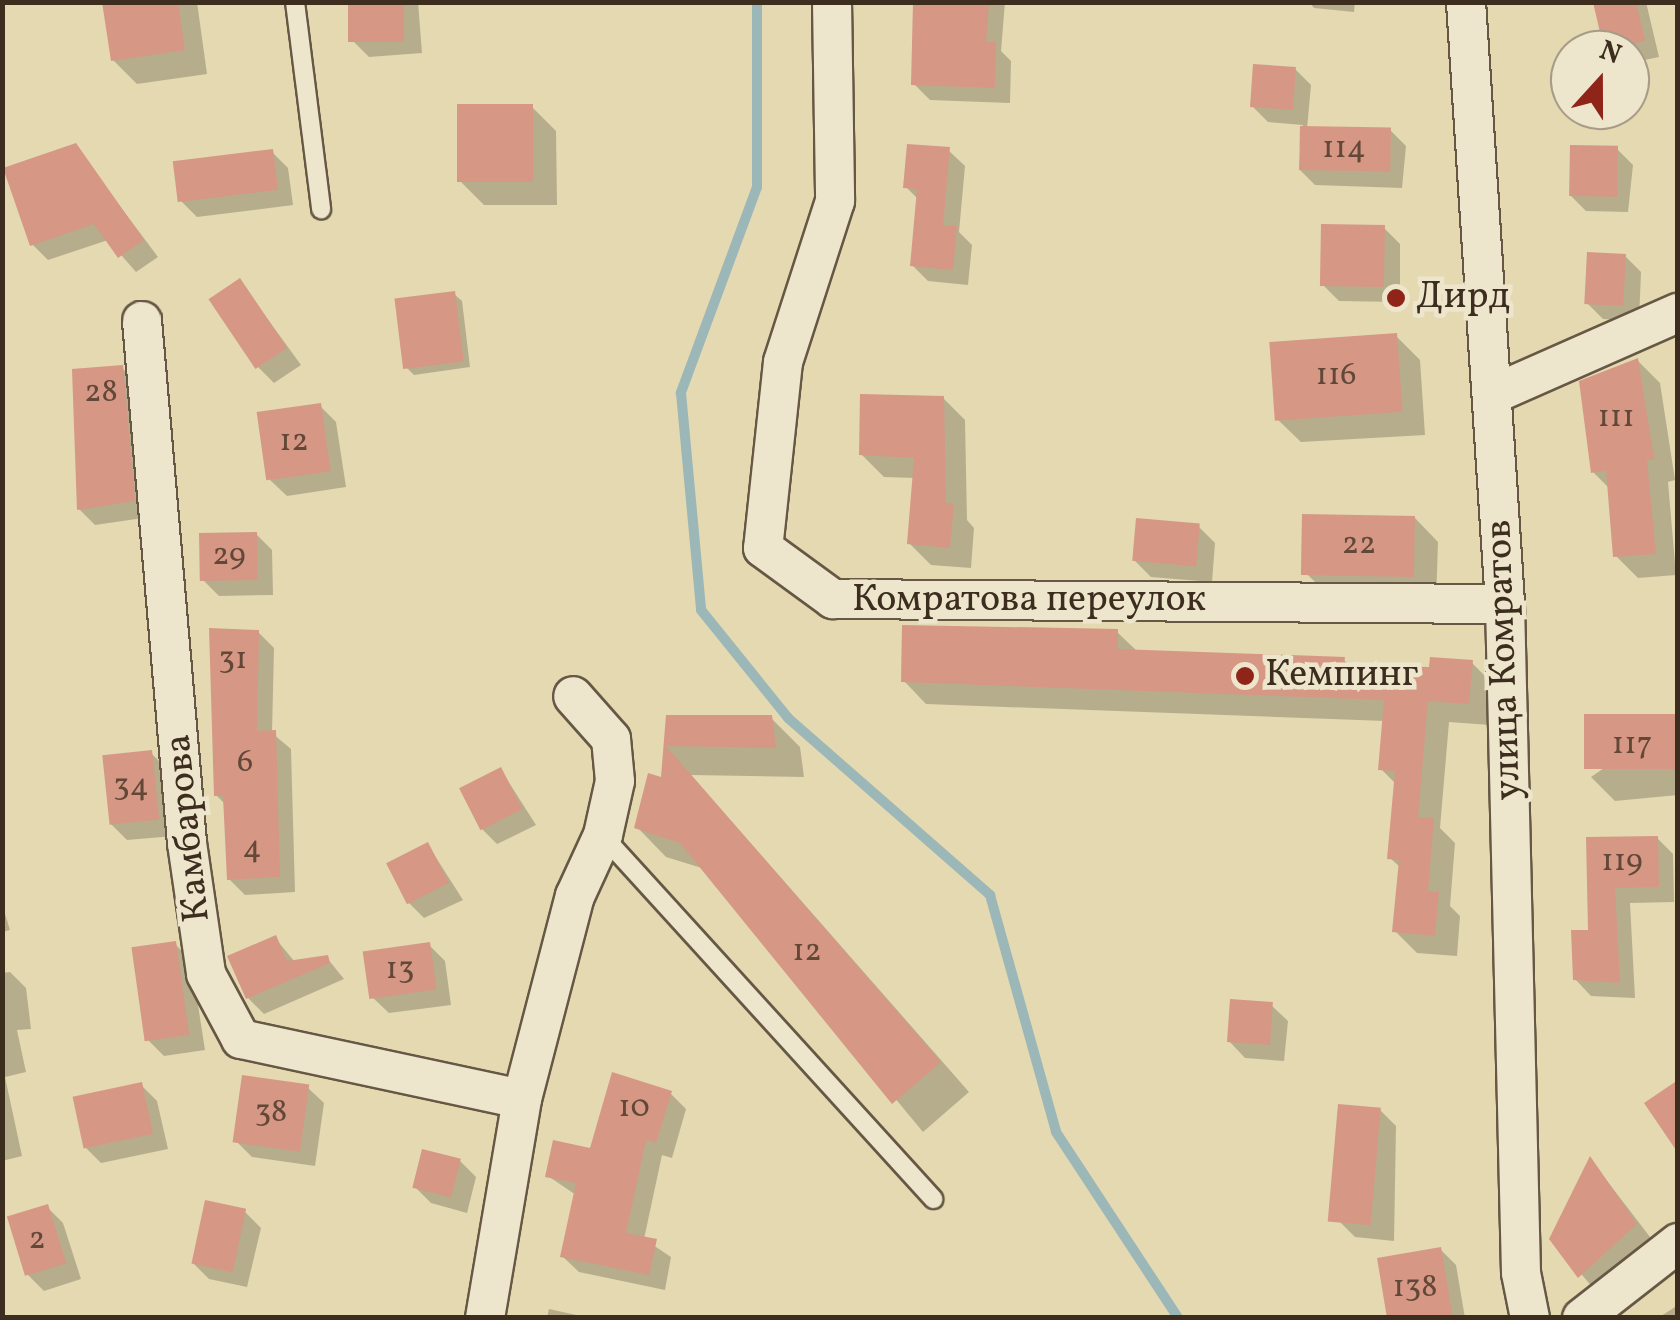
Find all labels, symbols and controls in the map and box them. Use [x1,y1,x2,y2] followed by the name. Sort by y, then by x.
[1550,30,1650,130] north arrow
[1594,32,1627,75] text: N
[1322,130,1366,168] house number: 114
[1416,275,1510,321] place label: Дирд
[1385,287,1407,309] marker: Дирд
[1315,357,1357,395] house number: 116
[84,374,118,412] house number: 28
[1597,399,1635,437] house number: 111
[279,423,309,461] house number: 12
[1477,519,1533,801] street label: улица Комратов
[1342,526,1376,564] house number: 22
[212,537,246,575] house number: 29
[852,578,1206,624] street label: Комратова переулок
[219,641,247,679] house number: 31
[1265,653,1418,699] place label: Кемпинг
[1234,665,1256,687] marker: Кемпинг
[1612,726,1652,764] house number: 117
[156,732,222,924] street label: Камбарова
[237,744,253,782] house number: 6
[113,768,149,806] house number: 34
[242,830,262,868] house number: 4
[1601,843,1643,881] house number: 119
[792,933,822,971] house number: 12
[386,951,414,989] house number: 13
[618,1089,650,1127] house number: 10
[255,1094,287,1132] house number: 38
[28,1221,46,1259] house number: 2
[1392,1269,1438,1307] house number: 138

